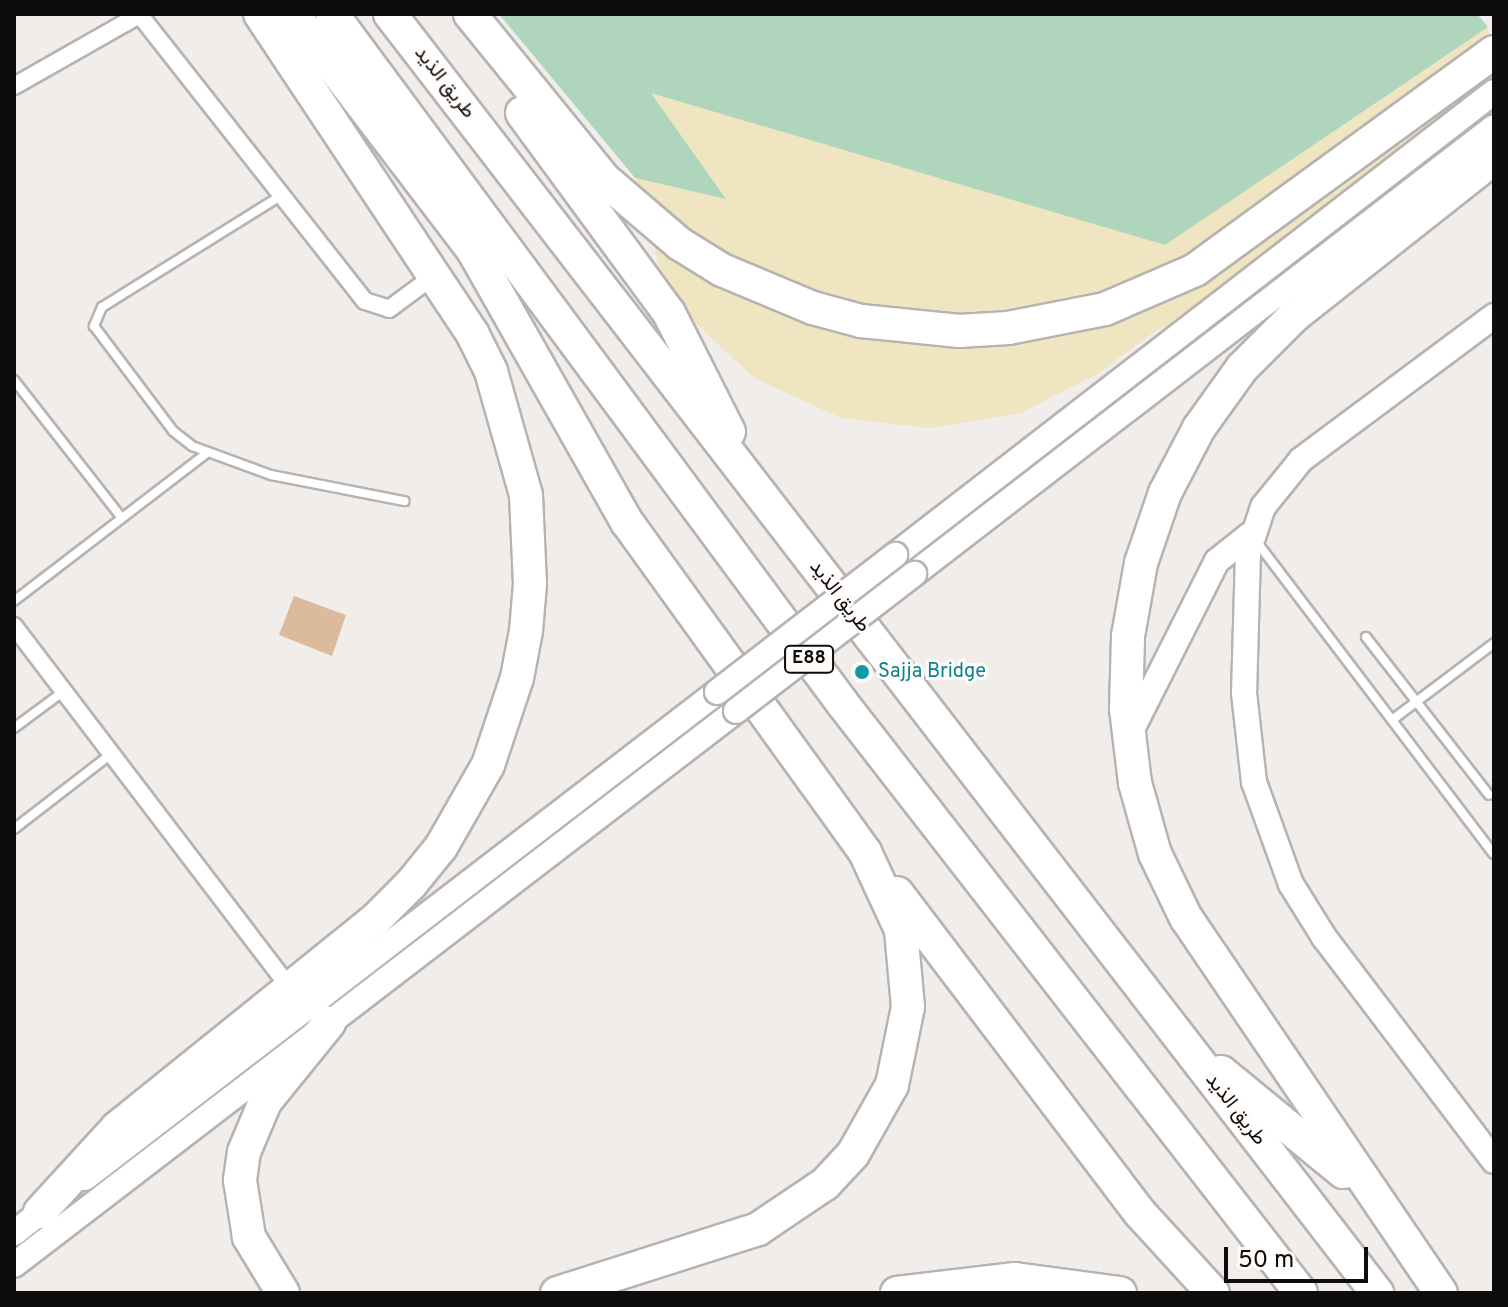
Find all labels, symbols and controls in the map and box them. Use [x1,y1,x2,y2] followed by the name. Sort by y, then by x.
[408,42,480,124] street label: طريق الذيد
[803,556,875,638] street label: طريق الذيد
[783,645,835,673] road number: E88
[878,660,986,684] place label: Sajja Bridge
[853,663,871,681] marker: Sajja Bridge
[1199,1069,1271,1151] street label: طريق الذيد
[1228,1231,1372,1281] scale bar
[1238,1246,1294,1276] text: 50 m

